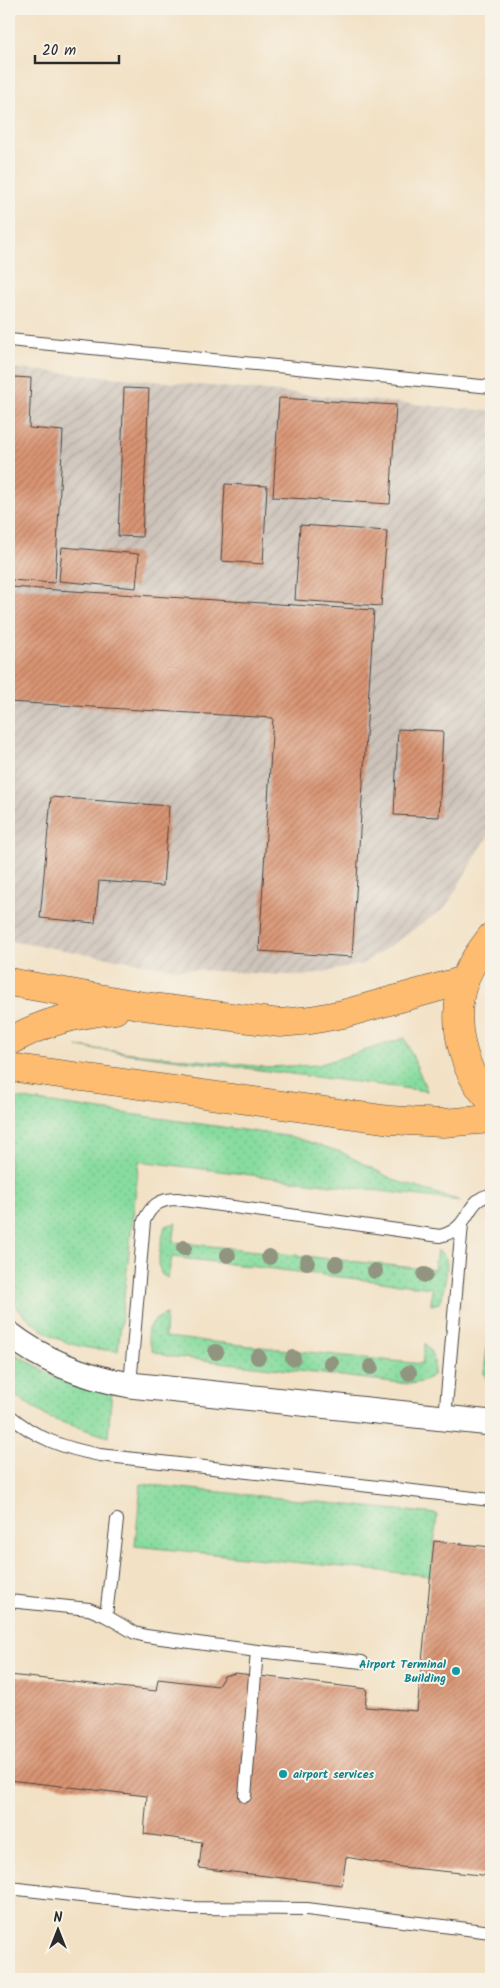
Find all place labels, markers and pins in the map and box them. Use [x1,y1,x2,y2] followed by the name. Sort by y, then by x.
[359,1655,447,1688] place label: Airport Terminal Building
[450,1665,462,1677] marker: Airport Terminal Building
[293,1765,375,1784] place label: airport services
[277,1768,289,1780] marker: airport services

